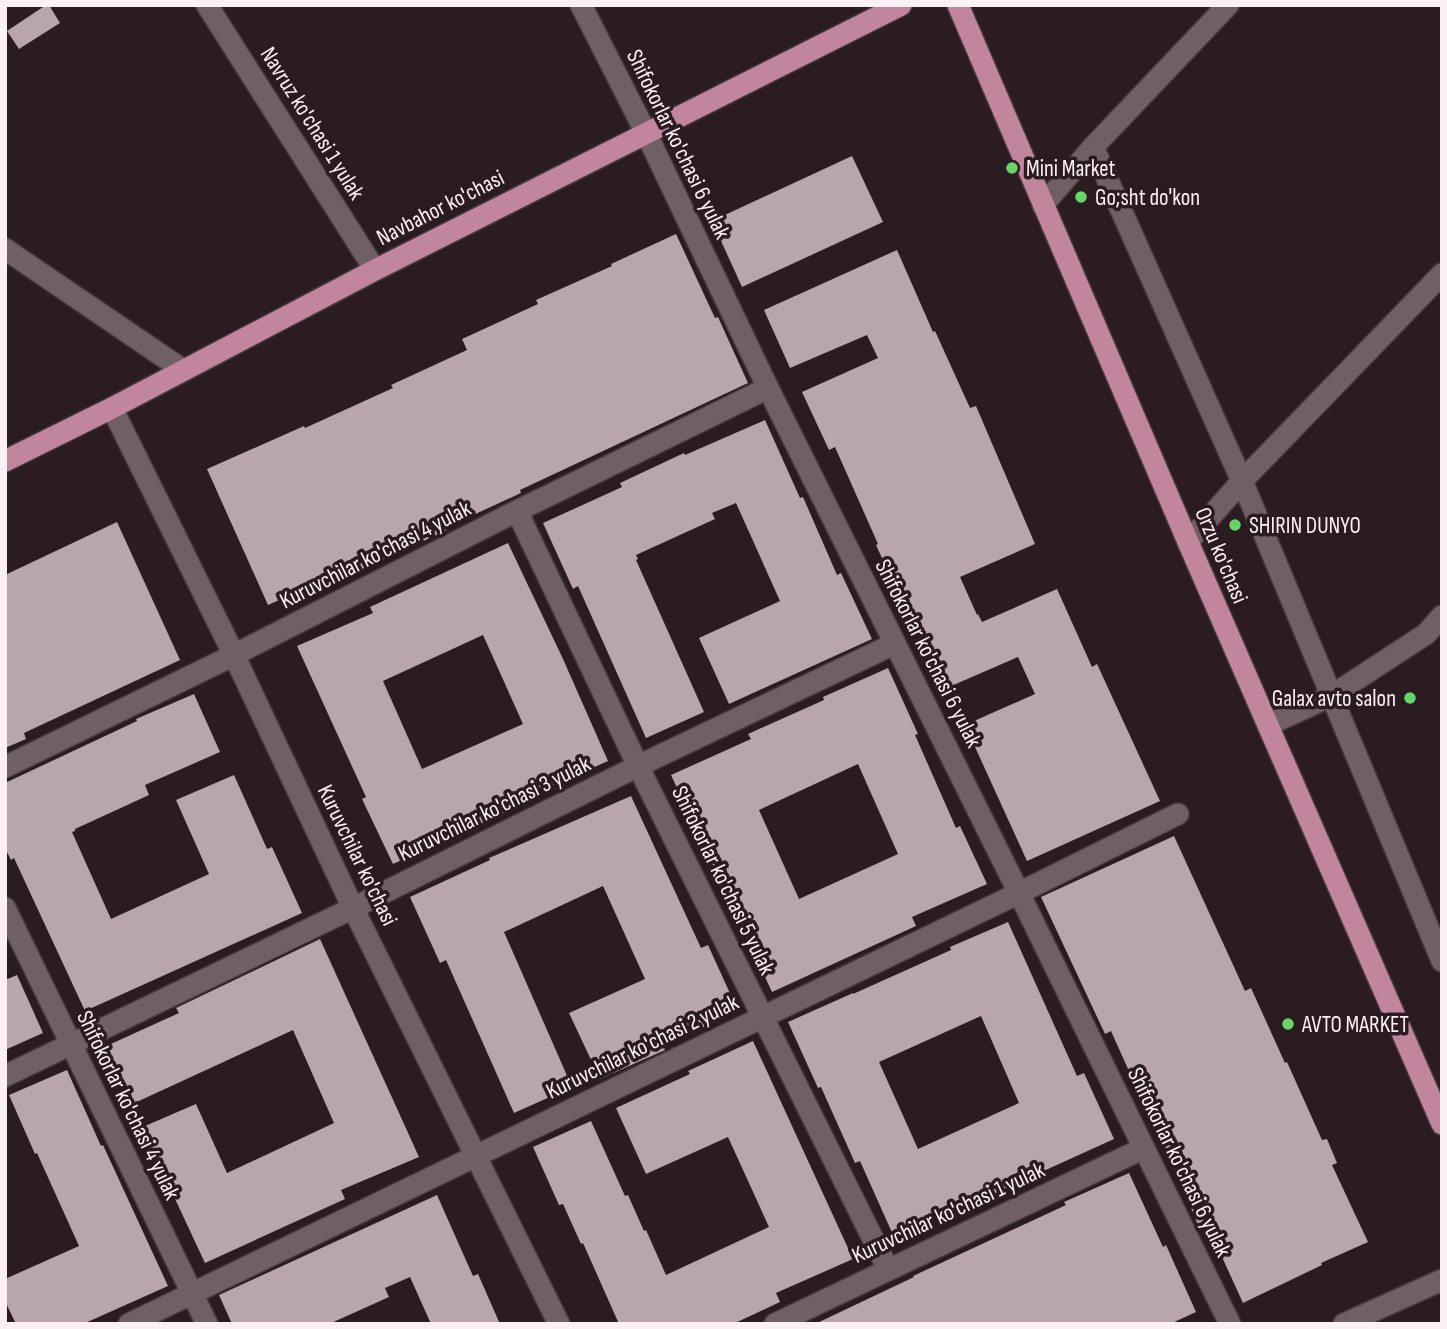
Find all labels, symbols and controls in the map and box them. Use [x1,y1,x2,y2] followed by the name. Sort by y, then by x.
[254,42,371,205] street label: Navruz ko'chasi 1 yulak
[620,45,736,244] street label: Shifokorlar ko'chasi 6 yulak
[1026,155,1115,183] place label: Mini Market
[1004,160,1020,176] marker: Mini Market
[372,164,509,252] street label: Navbahor ko'chasi
[1095,184,1200,212] place label: Go;sht do'kon
[1073,189,1089,205] marker: Go;sht do'kon
[275,494,476,615] street label: Kuruvchilar ko'chasi 4 yulak
[1188,503,1254,608] street label: Orzu ko'chasi
[1249,512,1361,540] place label: SHIRIN DUNYO
[1227,517,1243,533] marker: SHIRIN DUNYO
[869,555,988,752] street label: Shifokorlar ko'chasi 6 yulak
[1272,685,1396,713] place label: Galax avto salon
[1402,690,1418,706] marker: Galax avto salon
[394,750,595,868] street label: Kuruvchilar ko'chasi 3 yulak
[311,780,403,931] street label: Kuruvchilar ko'chasi
[665,781,781,980] street label: Shifokorlar ko'chasi 5 yulak
[542,988,743,1106] street label: Kuruvchilar ko'chasi 2 yulak
[70,1006,186,1205] street label: Shifokorlar ko'chasi 4 yulak
[1301,1011,1409,1039] place label: AVTO MARKET
[1280,1016,1296,1032] marker: AVTO MARKET
[1121,1063,1237,1262] street label: Shifokorlar ko'chasi 6 yulak
[848,1156,1049,1270] street label: Kuruvchilar ko'chasi 1 yulak

